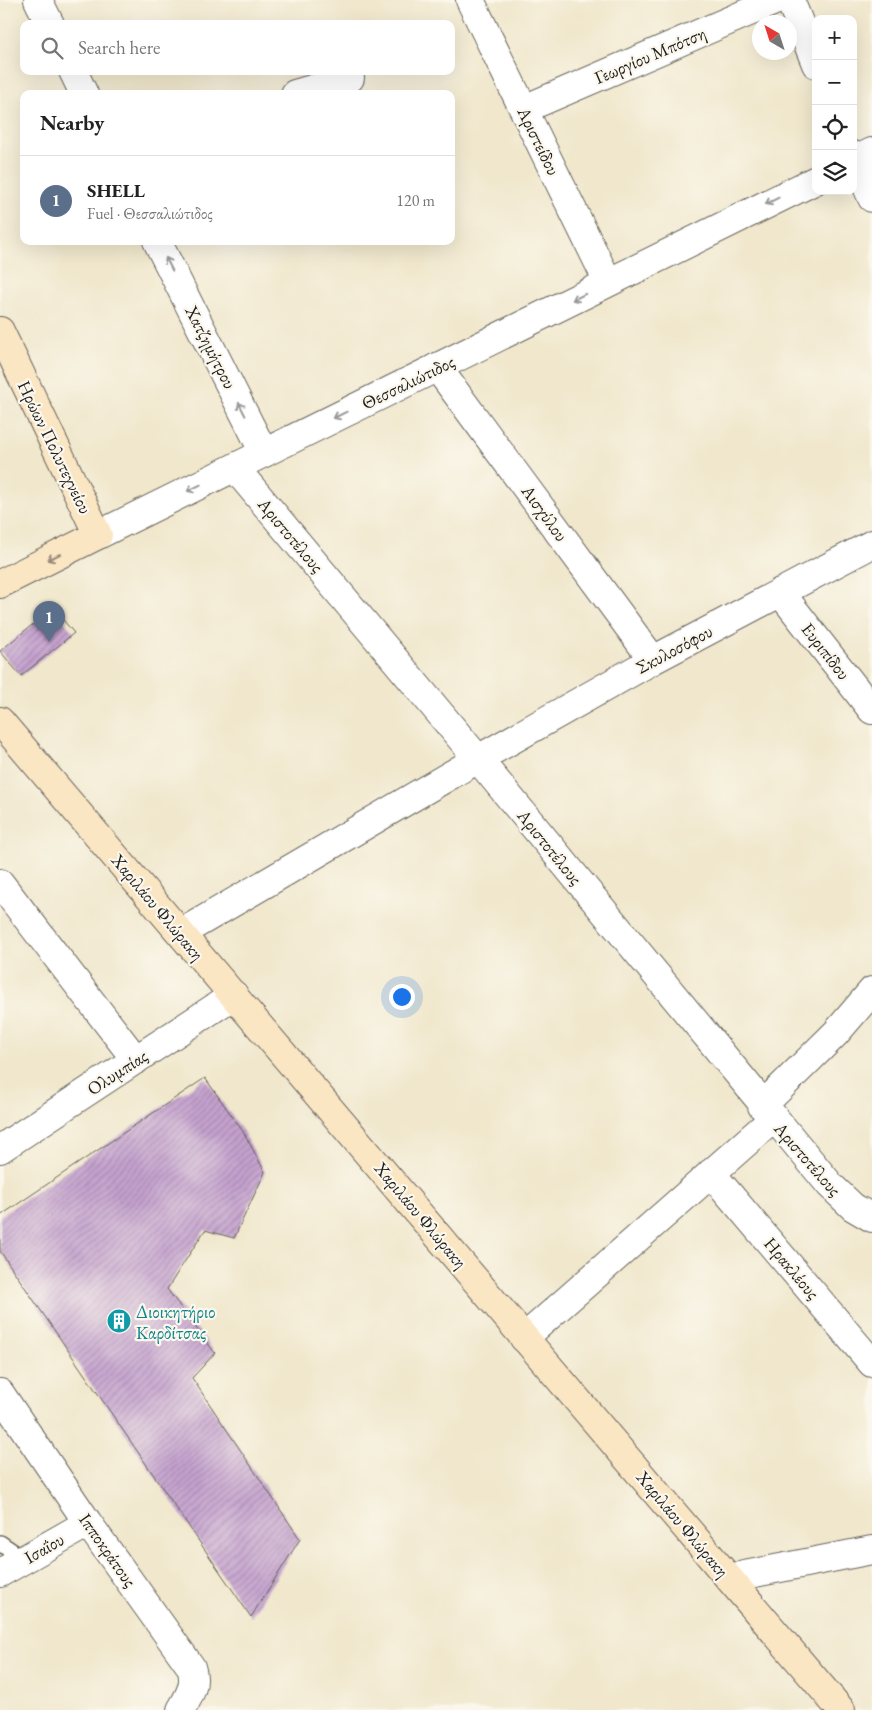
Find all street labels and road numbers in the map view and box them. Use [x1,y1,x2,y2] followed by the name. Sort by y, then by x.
[591,21,709,89] street label: Γεωργίου Μπότση
[512,102,565,179] street label: Αριστείδου
[180,301,242,393] street label: Χατζημήτρου
[358,350,458,414] street label: Θεσσαλιώτιδος
[13,377,97,517] street label: Ηρώων Πολυτεχνείου
[516,479,573,546] street label: Αισχύλου
[252,492,329,577] street label: Αριστοτέλους
[797,618,855,684] street label: Ευριπίδου
[632,619,716,679] street label: Σκυλοσόφου
[512,804,587,889] street label: Αριστοτέλους
[106,848,209,965] street label: Χαριλάου Φλώρακη
[82,1044,152,1100] street label: Ολυμπίας
[769,1116,846,1201] street label: Αριστοτέλους
[369,1156,472,1273] street label: Χαριλάου Φλώρακη
[759,1232,825,1304] street label: Ηρακλέους
[631,1465,734,1582] street label: Χαριλάου Φλώρακη
[74,1509,142,1591] street label: Ιπποκράτους
[20,1528,68,1568] street label: Ισαΐου

